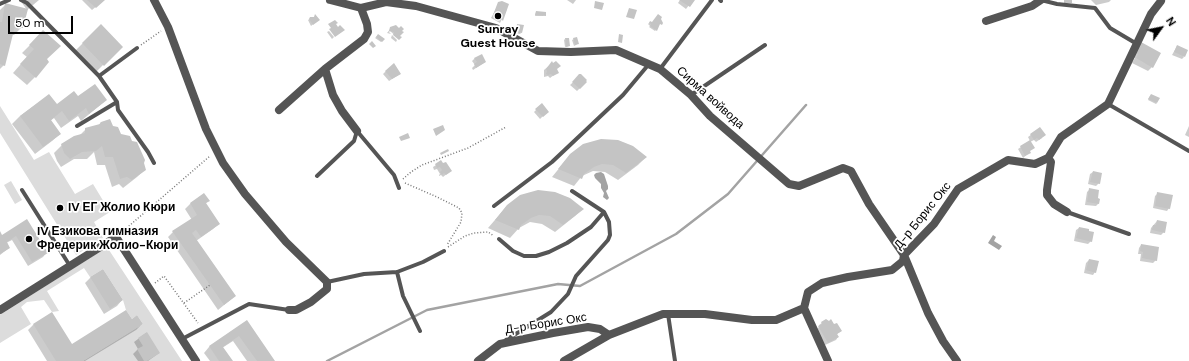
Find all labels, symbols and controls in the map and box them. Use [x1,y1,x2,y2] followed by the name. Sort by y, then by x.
[10,8,75,34] scale bar
[1141,8,1181,48] north arrow
[493,11,503,21] marker: Sunray Guest House
[1163,14,1179,29] text: N
[15,15,44,31] text: 50 m
[460,23,536,51] place label: Sunray Guest House
[673,64,747,132] street label: Сирма войвода
[892,179,954,253] street label: Д-р Борис Окс
[68,201,175,215] place label: IV ЕГ Жолио Кюри
[55,203,65,213] marker: IV ЕГ Жолио Кюри
[37,225,178,253] place label: IV Езикова гимназия Фредерик Жолио-Кюри
[24,234,34,244] marker: IV Езикова гимназия Фредерик Жолио-Кюри
[504,310,588,338] street label: Д-р Борис Окс

